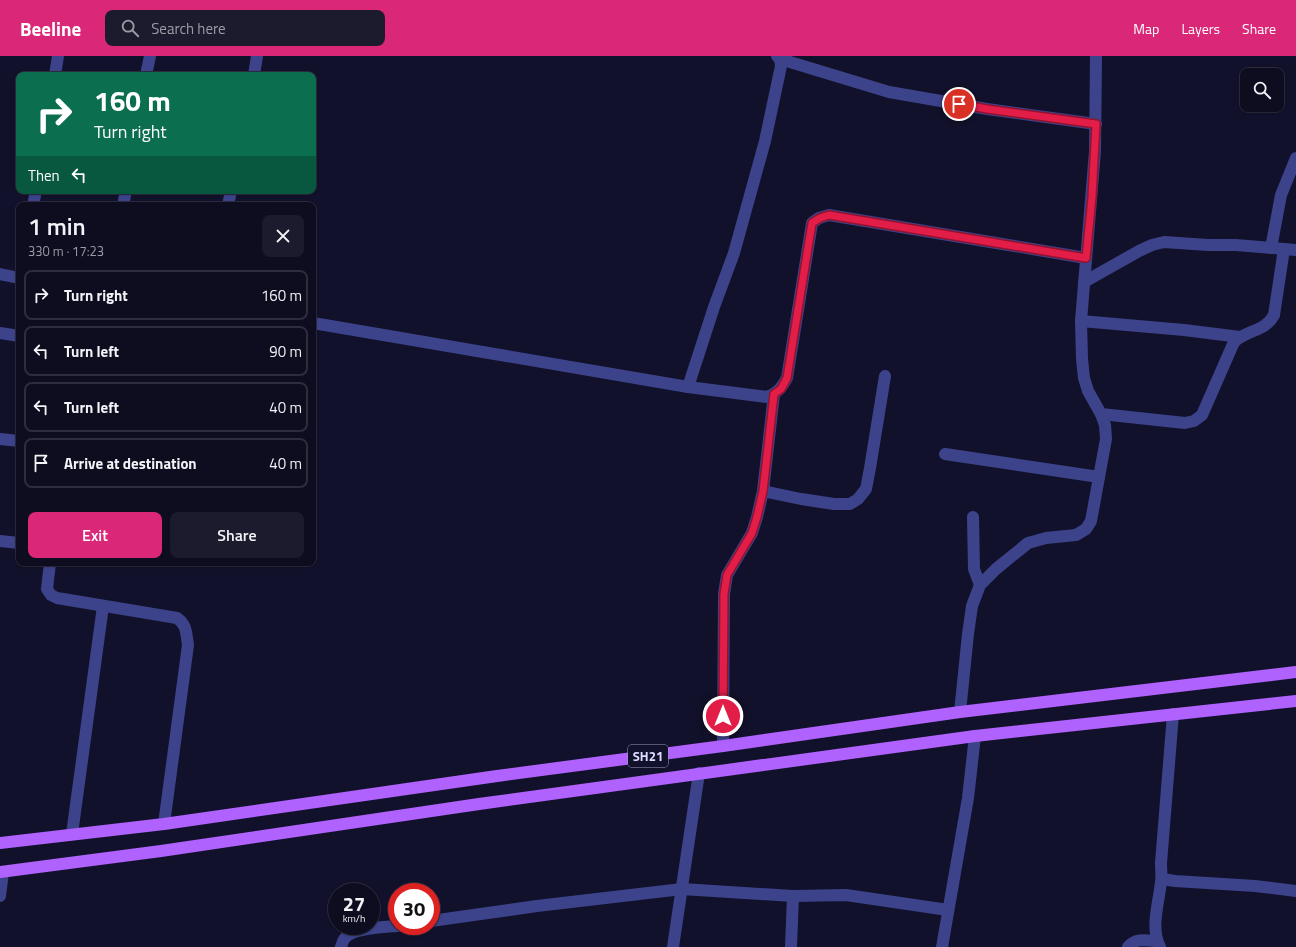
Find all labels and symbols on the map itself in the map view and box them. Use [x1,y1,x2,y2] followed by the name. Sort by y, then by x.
[942,87,976,121] pin
[702,695,744,737] position arrow
[628,745,668,767] road number: SH21
[388,883,440,935] speed limit sign: 30

